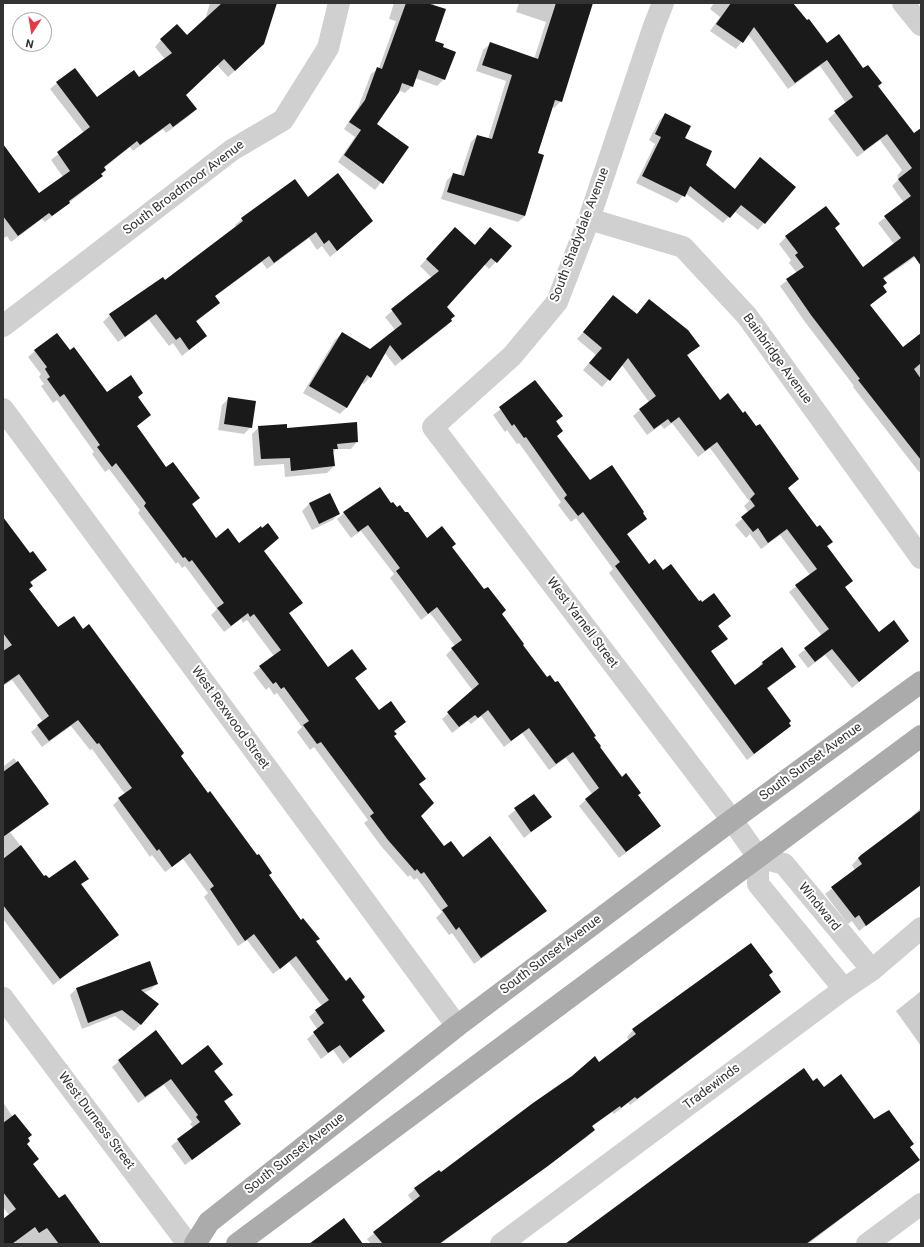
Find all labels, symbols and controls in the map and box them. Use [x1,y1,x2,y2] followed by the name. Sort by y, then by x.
[12,12,52,52] north arrow
[24,36,35,50] text: N
[120,137,248,239] street label: South Broadmoor Avenue
[547,166,613,304] street label: South Shadydale Avenue
[739,311,815,407] street label: Bainbridge Avenue
[543,575,621,671] street label: West Yarnell Street
[187,664,273,772] street label: West Rexwood Street
[757,720,865,804] street label: South Sunset Avenue
[795,880,843,934] street label: Windward
[497,912,605,998] street label: South Sunset Avenue
[681,1061,743,1113] street label: Tradewinds
[54,1069,138,1173] street label: West Durness Street
[242,1110,348,1198] street label: South Sunset Avenue

